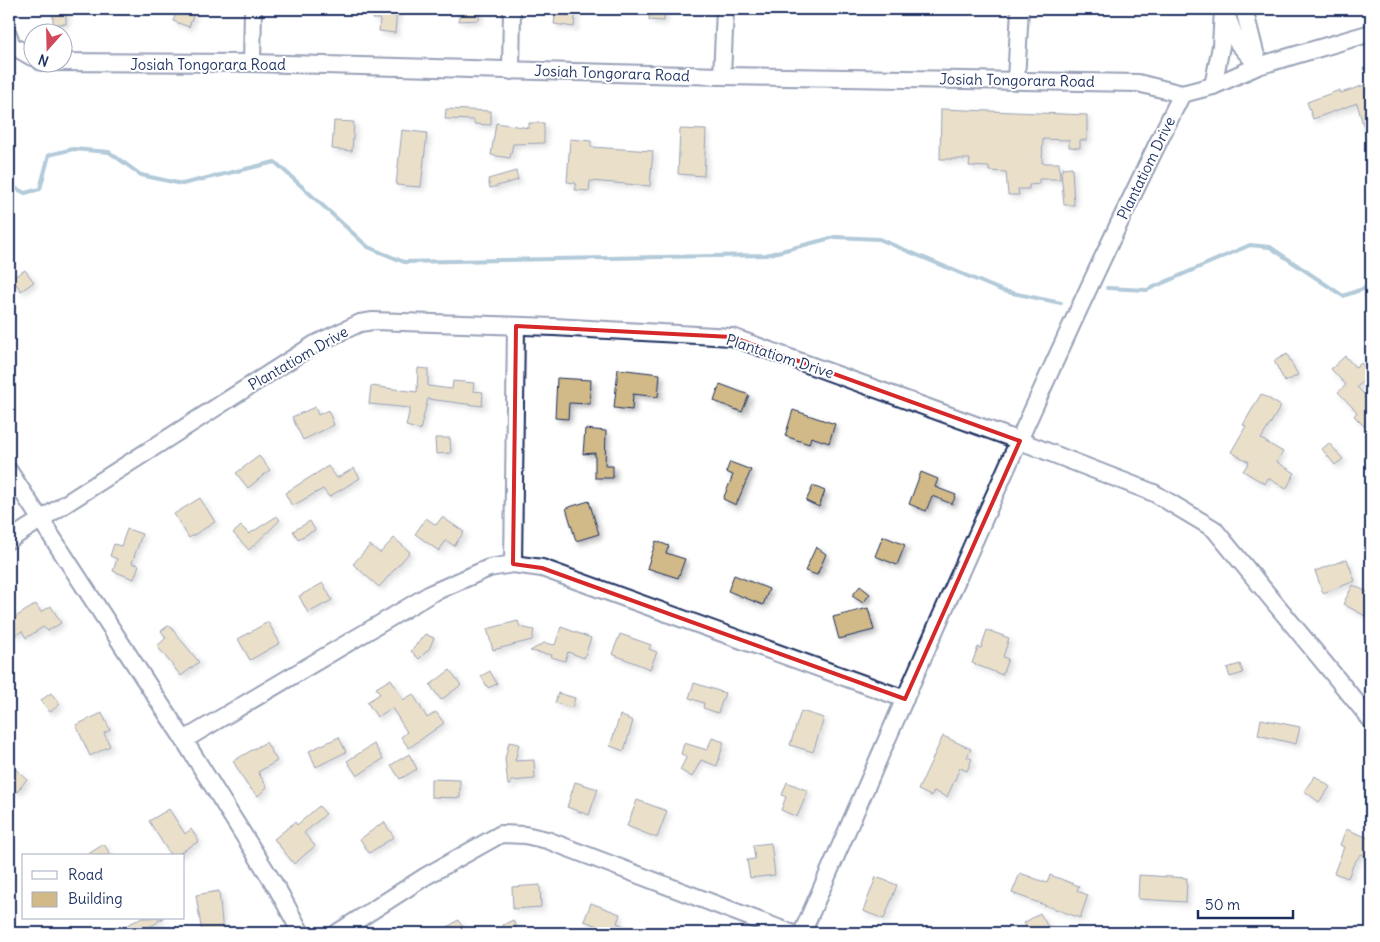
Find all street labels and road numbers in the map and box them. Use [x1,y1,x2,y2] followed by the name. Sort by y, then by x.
[130,55,286,74] street label: Josiah Tongorara Road
[534,61,690,85] street label: Josiah Tongorara Road
[939,69,1095,91] street label: Josiah Tongorara Road
[1113,113,1179,223] street label: Plantatiom Drive
[245,322,351,394] street label: Plantatiom Drive
[724,330,836,382] street label: Plantatiom Drive

